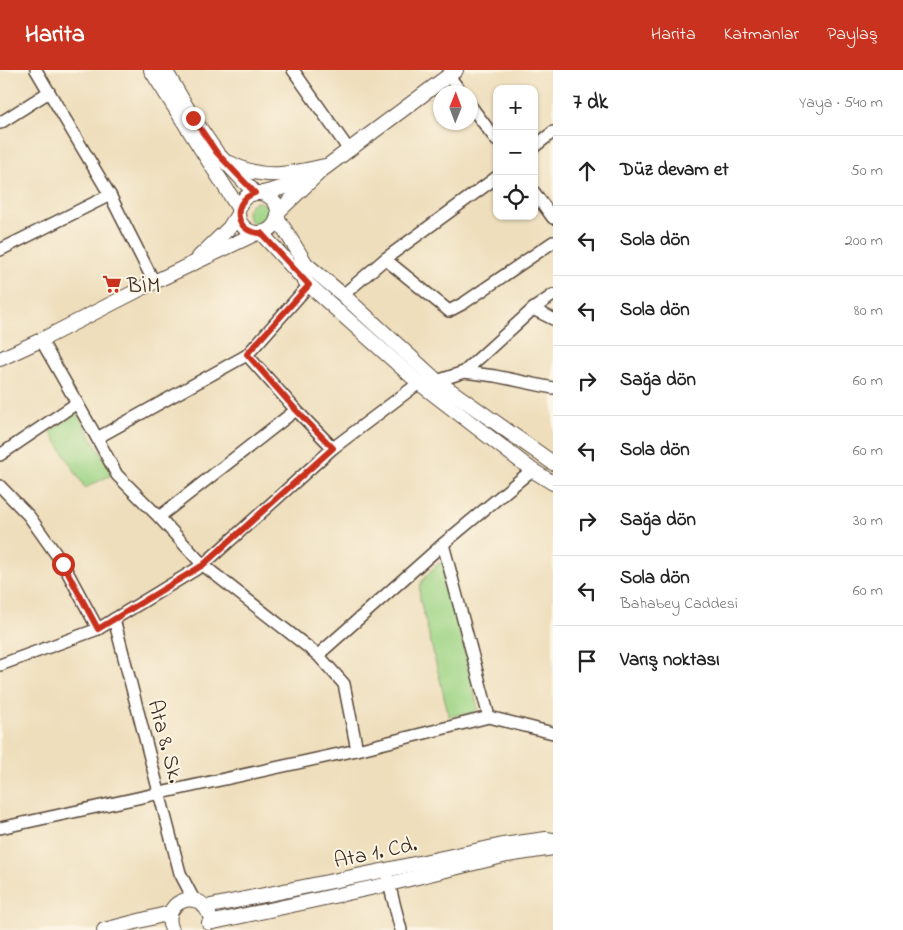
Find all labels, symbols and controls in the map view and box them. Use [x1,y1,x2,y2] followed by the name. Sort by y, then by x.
[25,18,85,53] text: Harita
[651,22,696,48] text: Harita
[724,22,799,48] text: Katmanlar
[827,22,878,48] text: Paylaş
[433,85,478,130] north arrow
[493,85,538,220] map controls
[493,85,538,130] button: +
[573,88,608,118] text: 7 dk
[799,91,883,115] text: Yaya · 540 m
[182,107,205,130] route end
[493,130,538,175] button: −
[573,157,601,185] icon: ahead
[620,157,729,184] text: Düz devam et
[851,159,883,183] text: 50 m
[493,175,538,220] button: locate
[573,227,601,255] icon: left
[620,227,690,254] text: Sola dön
[845,229,883,253] text: 200 m
[126,271,160,303] place label: BİM
[101,273,123,295] supermarket icon: BİM
[573,297,601,325] icon: left
[620,297,690,324] text: Sola dön
[854,299,883,323] text: 80 m
[573,367,601,395] icon: right
[620,367,696,394] text: Sağa dön
[853,369,883,393] text: 60 m
[573,437,601,465] icon: left
[620,437,690,464] text: Sola dön
[853,439,883,463] text: 60 m
[573,507,601,535] icon: right
[620,507,696,534] text: Sağa dön
[853,509,883,533] text: 30 m
[52,553,75,576] route start
[620,565,690,592] text: Sola dön
[573,577,601,605] icon: left
[853,579,883,603] text: 60 m
[620,592,738,616] text: Bahabey Caddesi
[573,647,601,675] icon: arrive
[620,647,720,674] text: Varış noktası
[138,697,191,787] street label: Ata 8. Sk.
[331,830,420,878] street label: Ata 1. Cd.

